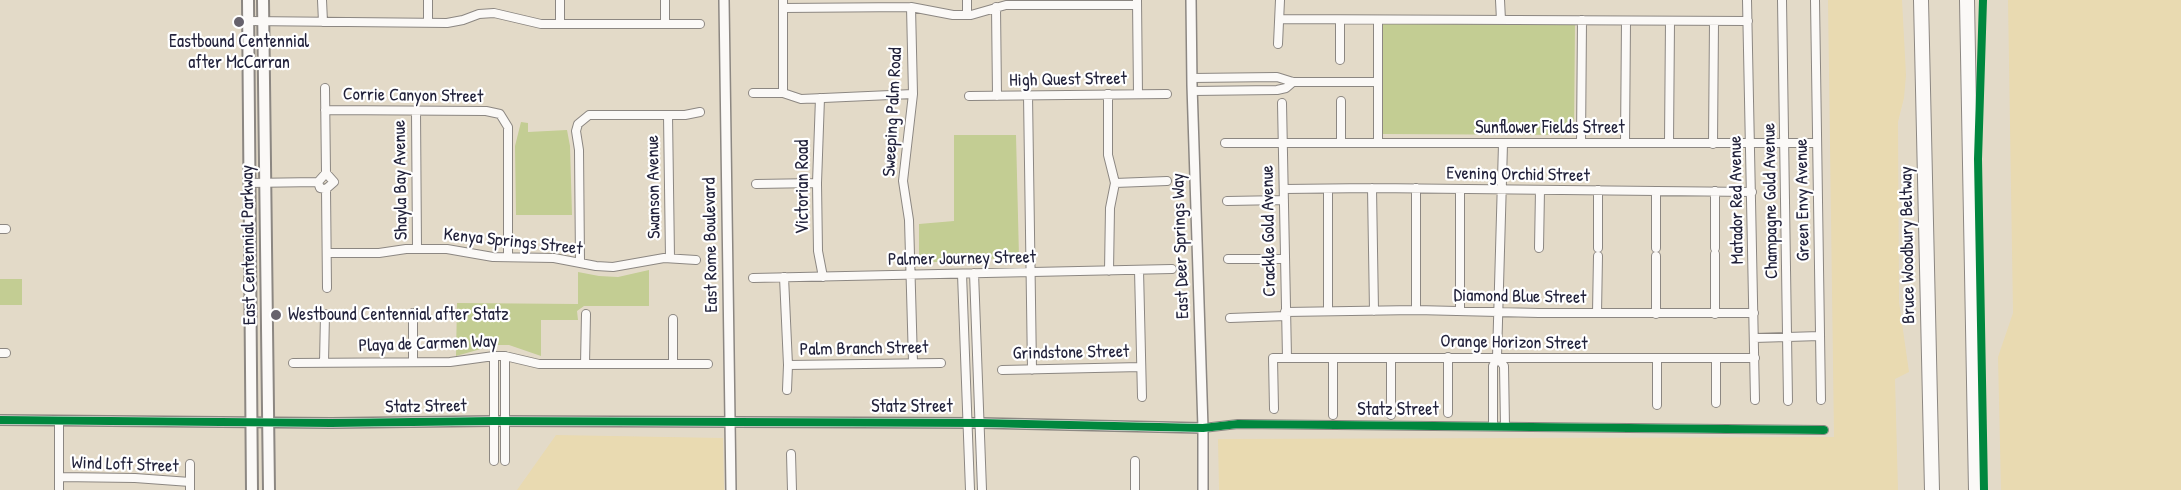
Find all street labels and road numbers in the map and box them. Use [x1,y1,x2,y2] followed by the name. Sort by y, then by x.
[879,47,907,177] street label: Sweeping Palm Road
[1009,68,1127,92] street label: High Quest Street
[343,84,483,108] street label: Corrie Canyon Street
[1475,117,1625,139] street label: Sunflower Fields Street
[389,120,413,240] street label: Shayla Bay Avenue
[1759,123,1783,279] street label: Champagne Gold Avenue
[642,135,666,239] street label: Swanson Avenue
[1725,136,1749,264] street label: Matador Red Avenue
[1791,138,1815,262] street label: Green Envy Avenue
[792,140,814,234] street label: Victorian Road
[1446,163,1590,187] street label: Evening Orchid Street
[237,165,261,325] street label: East Centennial Parkway
[1257,165,1281,297] street label: Crackle Gold Avenue
[1896,166,1920,324] street label: Bruce Woodbury Beltway
[1168,173,1194,319] street label: East Deer Springs Way
[699,177,723,313] street label: East Rome Boulevard
[442,224,584,260] street label: Kenya Springs Street
[888,247,1036,271] street label: Palmer Journey Street
[1453,285,1587,309] street label: Diamond Blue Street
[358,331,498,357] street label: Playa de Carmen Way
[1440,331,1588,355] street label: Orange Horizon Street
[799,337,929,361] street label: Palm Branch Street
[1013,341,1129,365] street label: Grindstone Street
[385,395,467,419] street label: Statz Street
[871,396,953,418] street label: Statz Street
[1357,399,1439,421] street label: Statz Street
[71,452,179,478] street label: Wind Loft Street

